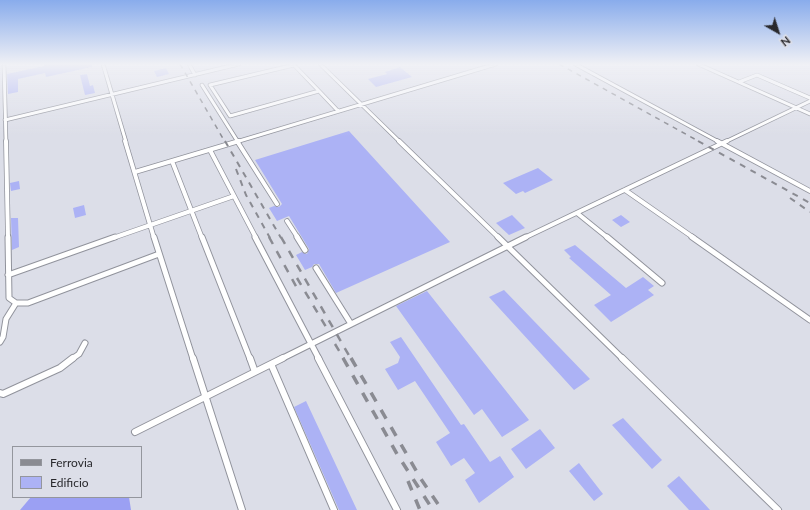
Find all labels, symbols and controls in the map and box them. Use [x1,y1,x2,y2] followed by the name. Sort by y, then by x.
[758,12,798,52] north arrow
[778,34,793,49] text: N
[12,446,142,498] legend
[50,455,93,470] text: Ferrovia
[50,475,89,490] text: Edificio

